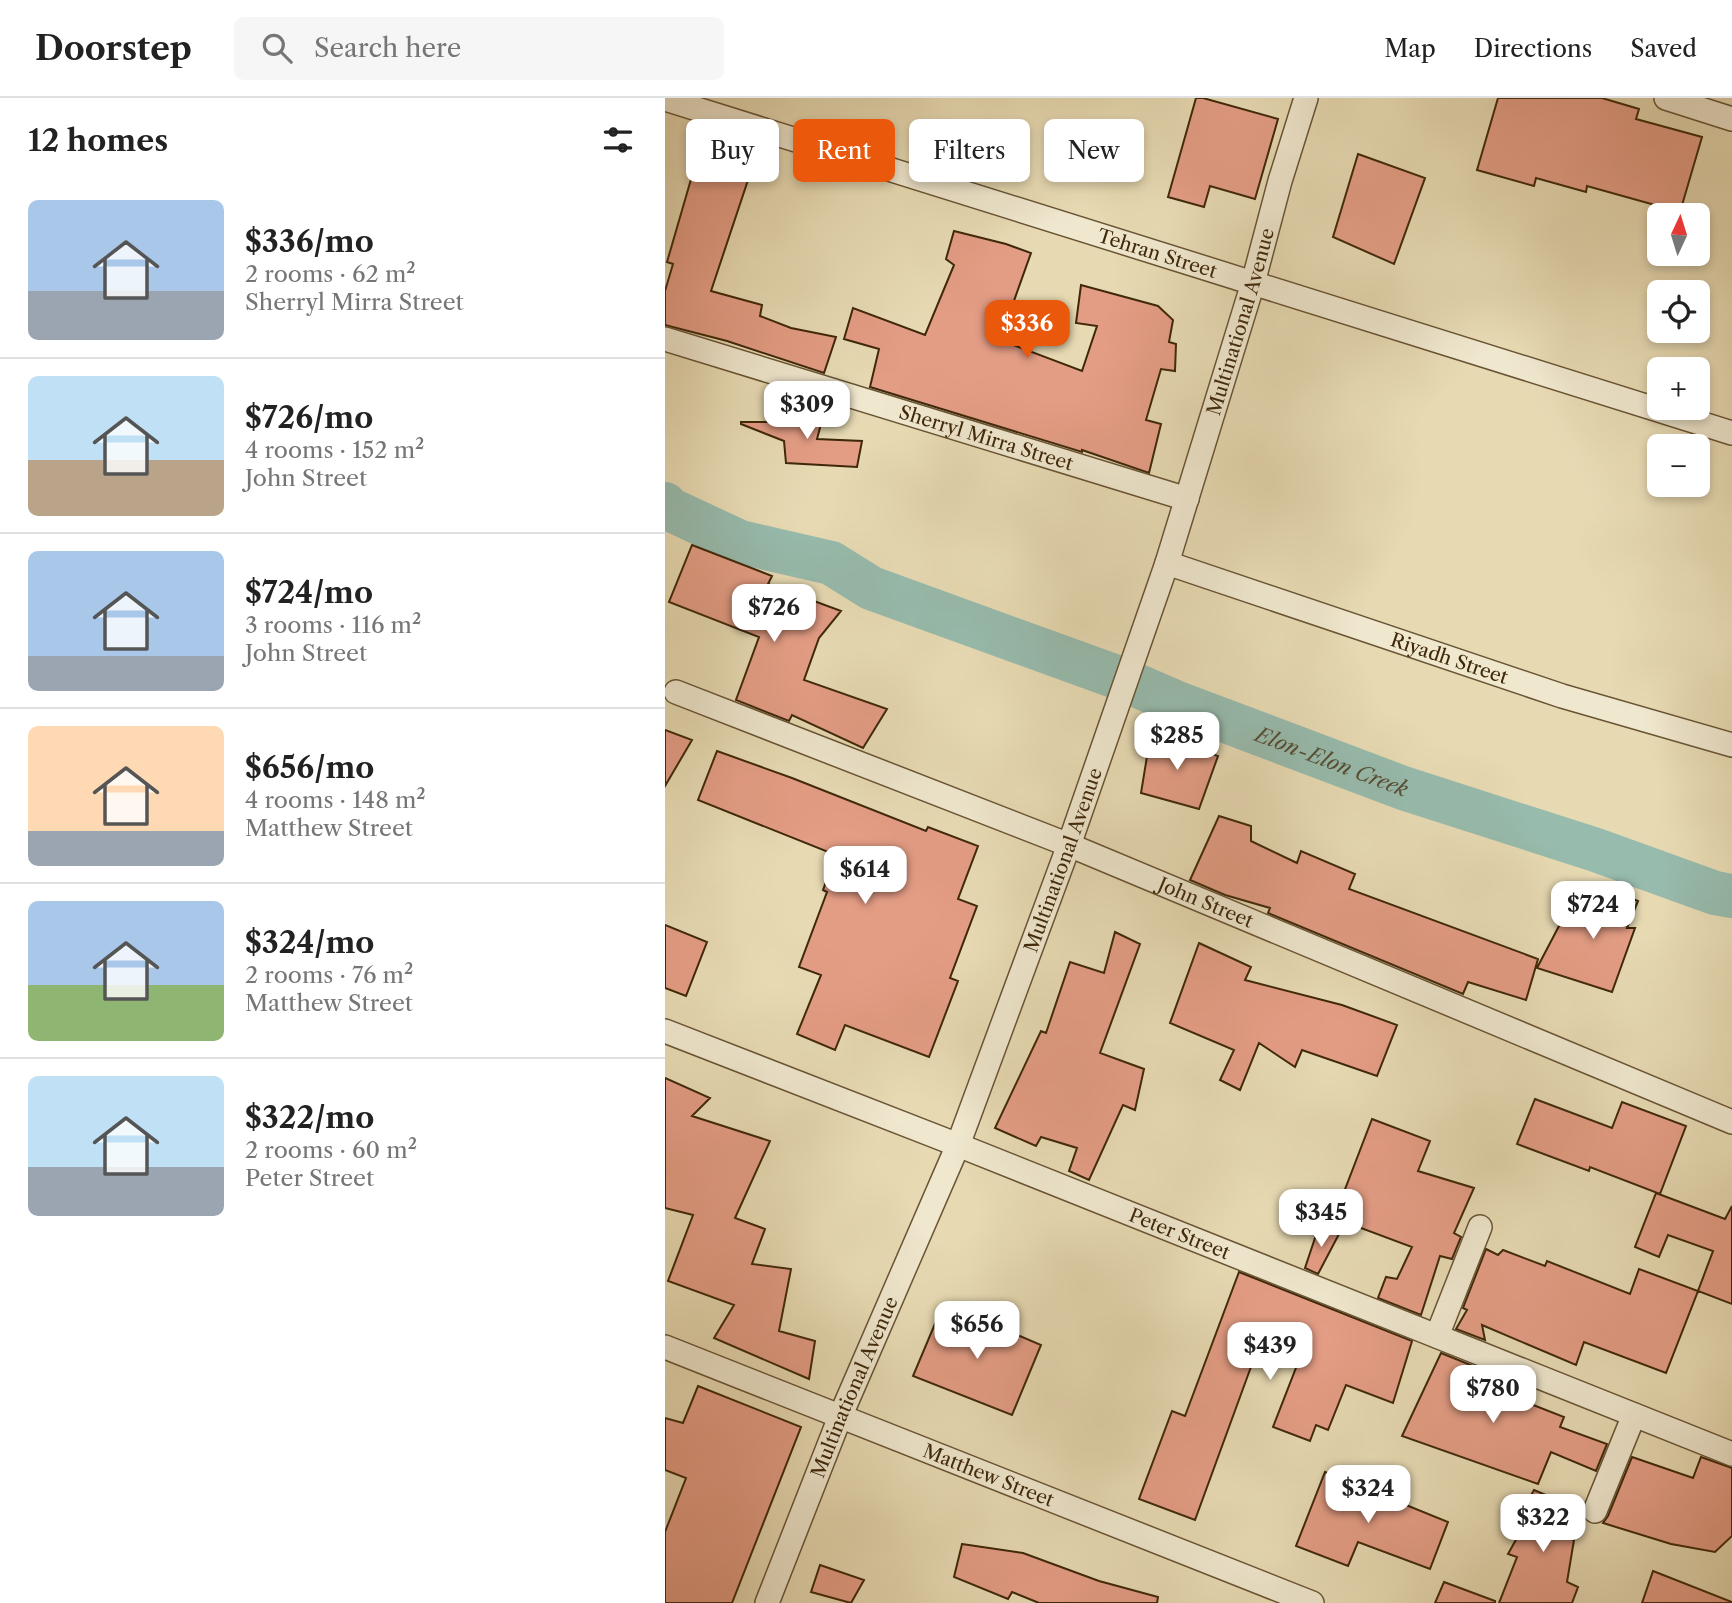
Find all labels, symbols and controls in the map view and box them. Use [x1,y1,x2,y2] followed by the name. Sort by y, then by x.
[234,17,724,80] search box
[35,28,192,69] text: Doorstep
[258,29,296,67] icon: search
[314,32,461,64] text: Search here
[1384,34,1436,63] text: Map
[1474,34,1592,63] text: Directions
[1630,34,1697,63] text: Saved
[686,119,779,182] chip: Buy
[793,119,895,182] chip: Rent
[909,119,1030,182] chip: Filters
[1044,119,1144,182] chip: New
[599,121,637,159] icon: filters
[28,122,168,159] text: 12 homes
[1647,203,1710,266] north arrow
[1647,203,1710,497] map controls
[245,223,374,260] text: $336/mo
[1095,224,1220,283] street label: Tehran Street
[1202,225,1279,418] street label: Multinational Avenue
[84,228,168,312] icon: home
[245,260,416,288] text: 2 rooms · 62 m²
[1647,280,1710,343] button: locate
[245,288,464,316] text: Sherryl Mirra Street
[986,300,1068,360] pin: $336
[1001,309,1053,337] text: $336
[1647,357,1710,420] button: +
[766,382,848,441] pin: $309
[780,390,834,418] text: $309
[245,399,373,436] text: $726/mo
[896,400,1076,475] street label: Sherryl Mirra Street
[84,404,168,488] icon: home
[1647,434,1710,497] button: −
[245,436,425,464] text: 4 rooms · 152 m²
[245,464,367,492] text: John Street
[245,574,373,611] text: $724/mo
[84,579,168,663] icon: home
[733,584,815,644] pin: $726
[748,593,800,621] text: $726
[245,611,421,639] text: 3 rooms · 116 m²
[1388,628,1511,689] street label: Riyadh Street
[245,639,367,667] text: John Street
[1136,712,1218,772] pin: $285
[1250,720,1412,801] water label: Elon-Elon Creek
[1150,721,1204,749] text: $285
[245,749,374,786] text: $656/mo
[84,754,168,838] icon: home
[1019,765,1106,955] street label: Multinational Avenue
[245,786,426,814] text: 4 rooms · 148 m²
[245,814,413,842] text: Matthew Street
[824,846,906,906] pin: $614
[840,855,890,883] text: $614
[1152,871,1257,932] street label: John Street
[1552,882,1634,941] pin: $724
[1567,890,1619,918] text: $724
[245,924,374,961] text: $324/mo
[84,929,168,1013] icon: home
[245,961,413,989] text: 2 rooms · 76 m²
[245,989,413,1017] text: Matthew Street
[245,1099,374,1136] text: $322/mo
[84,1104,168,1188] icon: home
[245,1136,417,1164] text: 2 rooms · 60 m²
[245,1164,374,1192] text: Peter Street
[1280,1190,1362,1249] pin: $345
[1295,1198,1347,1226] text: $345
[1126,1203,1234,1264] street label: Peter Street
[806,1293,902,1481] street label: Multinational Avenue
[936,1302,1018,1361] pin: $656
[950,1310,1004,1338] text: $656
[1229,1322,1311,1382] pin: $439
[1243,1331,1297,1359] text: $439
[1452,1366,1534,1425] pin: $780
[1466,1374,1520,1402] text: $780
[920,1439,1058,1511] street label: Matthew Street
[1327,1466,1409,1525] pin: $324
[1341,1474,1395,1502] text: $324
[1502,1494,1584,1554] pin: $322
[1516,1503,1570,1531] text: $322

